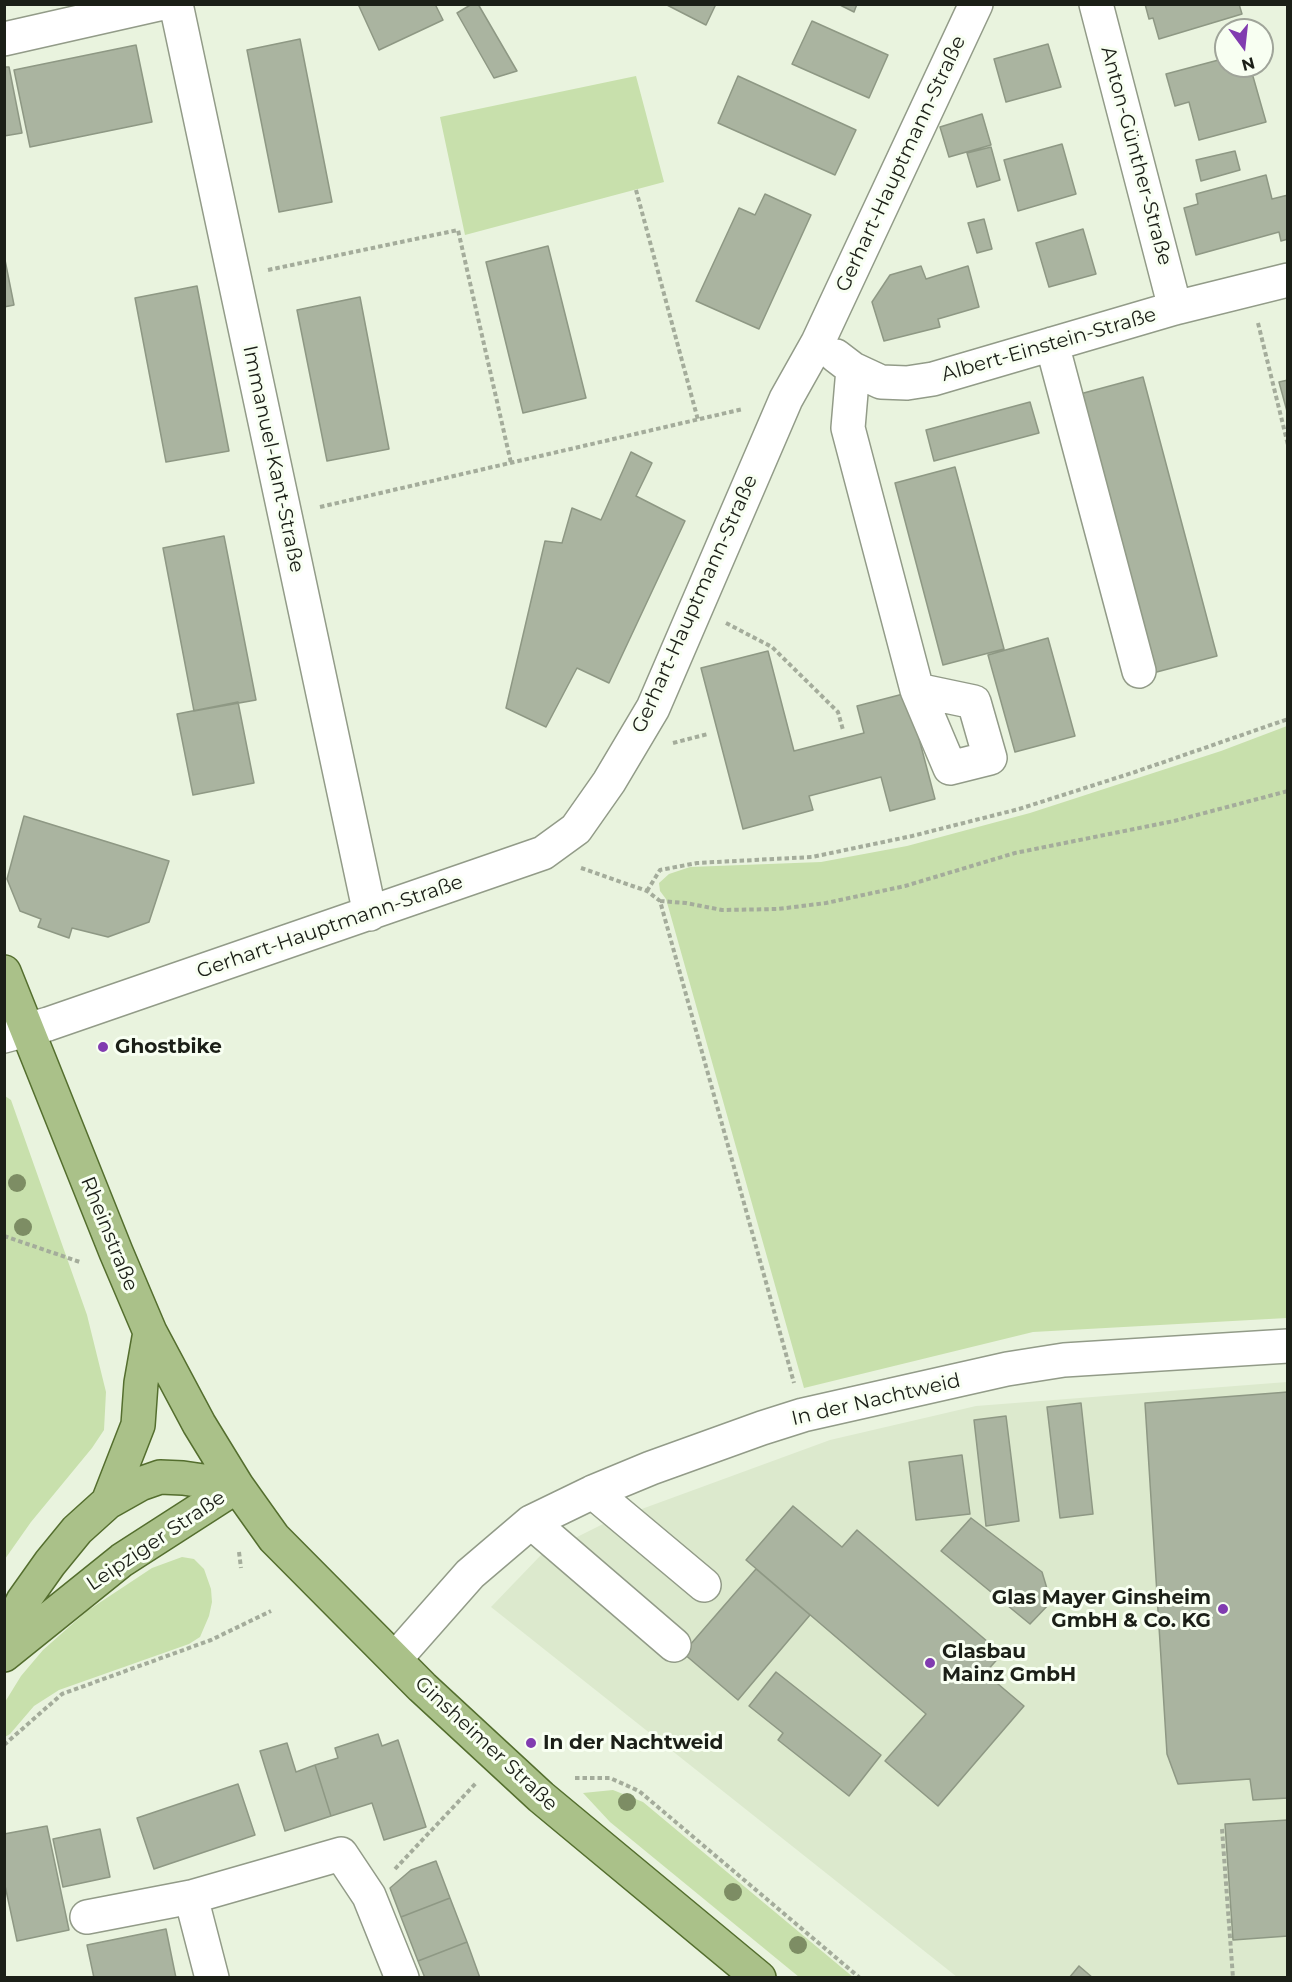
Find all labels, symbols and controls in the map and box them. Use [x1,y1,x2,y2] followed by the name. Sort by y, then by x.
[1214,18,1274,78] north arrow
[831,32,971,296] street label: Gerhart-Hauptmann-Straße
[1095,44,1177,268] street label: Anton-Günther-Straße
[1240,53,1257,75] text: N
[939,303,1159,387] street label: Albert-Einstein-Straße
[237,343,309,575] street label: Immanuel-Kant-Straße
[627,471,763,737] street label: Gerhart-Hauptmann-Straße
[194,870,466,984] street label: Gerhart-Hauptmann-Straße
[115,1035,222,1059] place label: Ghostbike
[96,1040,110,1054] marker: Ghostbike
[75,1173,143,1295] street label: Rheinstraße
[789,1369,963,1431] street label: In der Nachtweid
[82,1486,230,1596] street label: Leipziger Straße
[992,1586,1211,1633] place label: Glas Mayer Ginsheim GmbH & Co. KG
[1216,1602,1230,1616] marker: Glas Mayer Ginsheim GmbH & Co. KG
[942,1640,1076,1687] place label: Glasbau Mainz GmbH
[923,1656,937,1670] marker: Glasbau Mainz GmbH
[410,1672,562,1816] street label: Ginsheimer Straße
[543,1731,723,1755] place label: In der Nachtweid
[524,1736,538,1750] marker: In der Nachtweid

